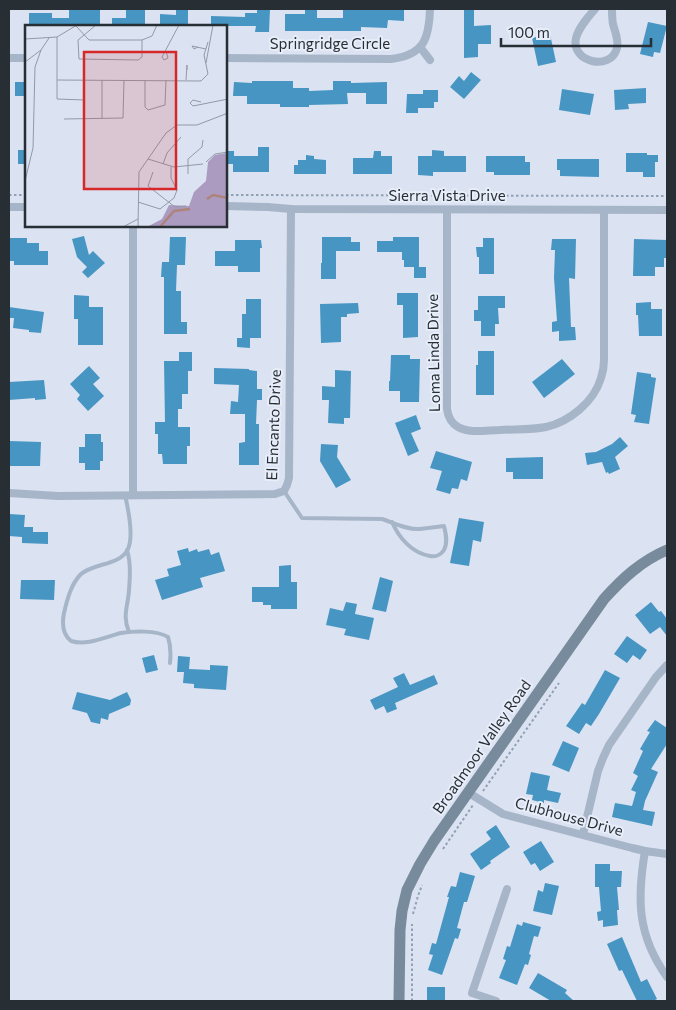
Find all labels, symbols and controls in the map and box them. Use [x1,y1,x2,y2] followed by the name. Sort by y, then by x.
[501,15,651,47] scale bar
[508,23,550,41] text: 100 m
[25,25,228,228] inset map
[270,34,390,52] street label: Springridge Circle
[388,186,506,204] street label: Sierra Vista Drive
[423,294,443,412] street label: Loma Linda Drive
[262,369,284,481] street label: El Encanto Drive
[428,676,534,817] street label: Broadmoor Valley Road
[513,793,625,839] street label: Clubhouse Drive

